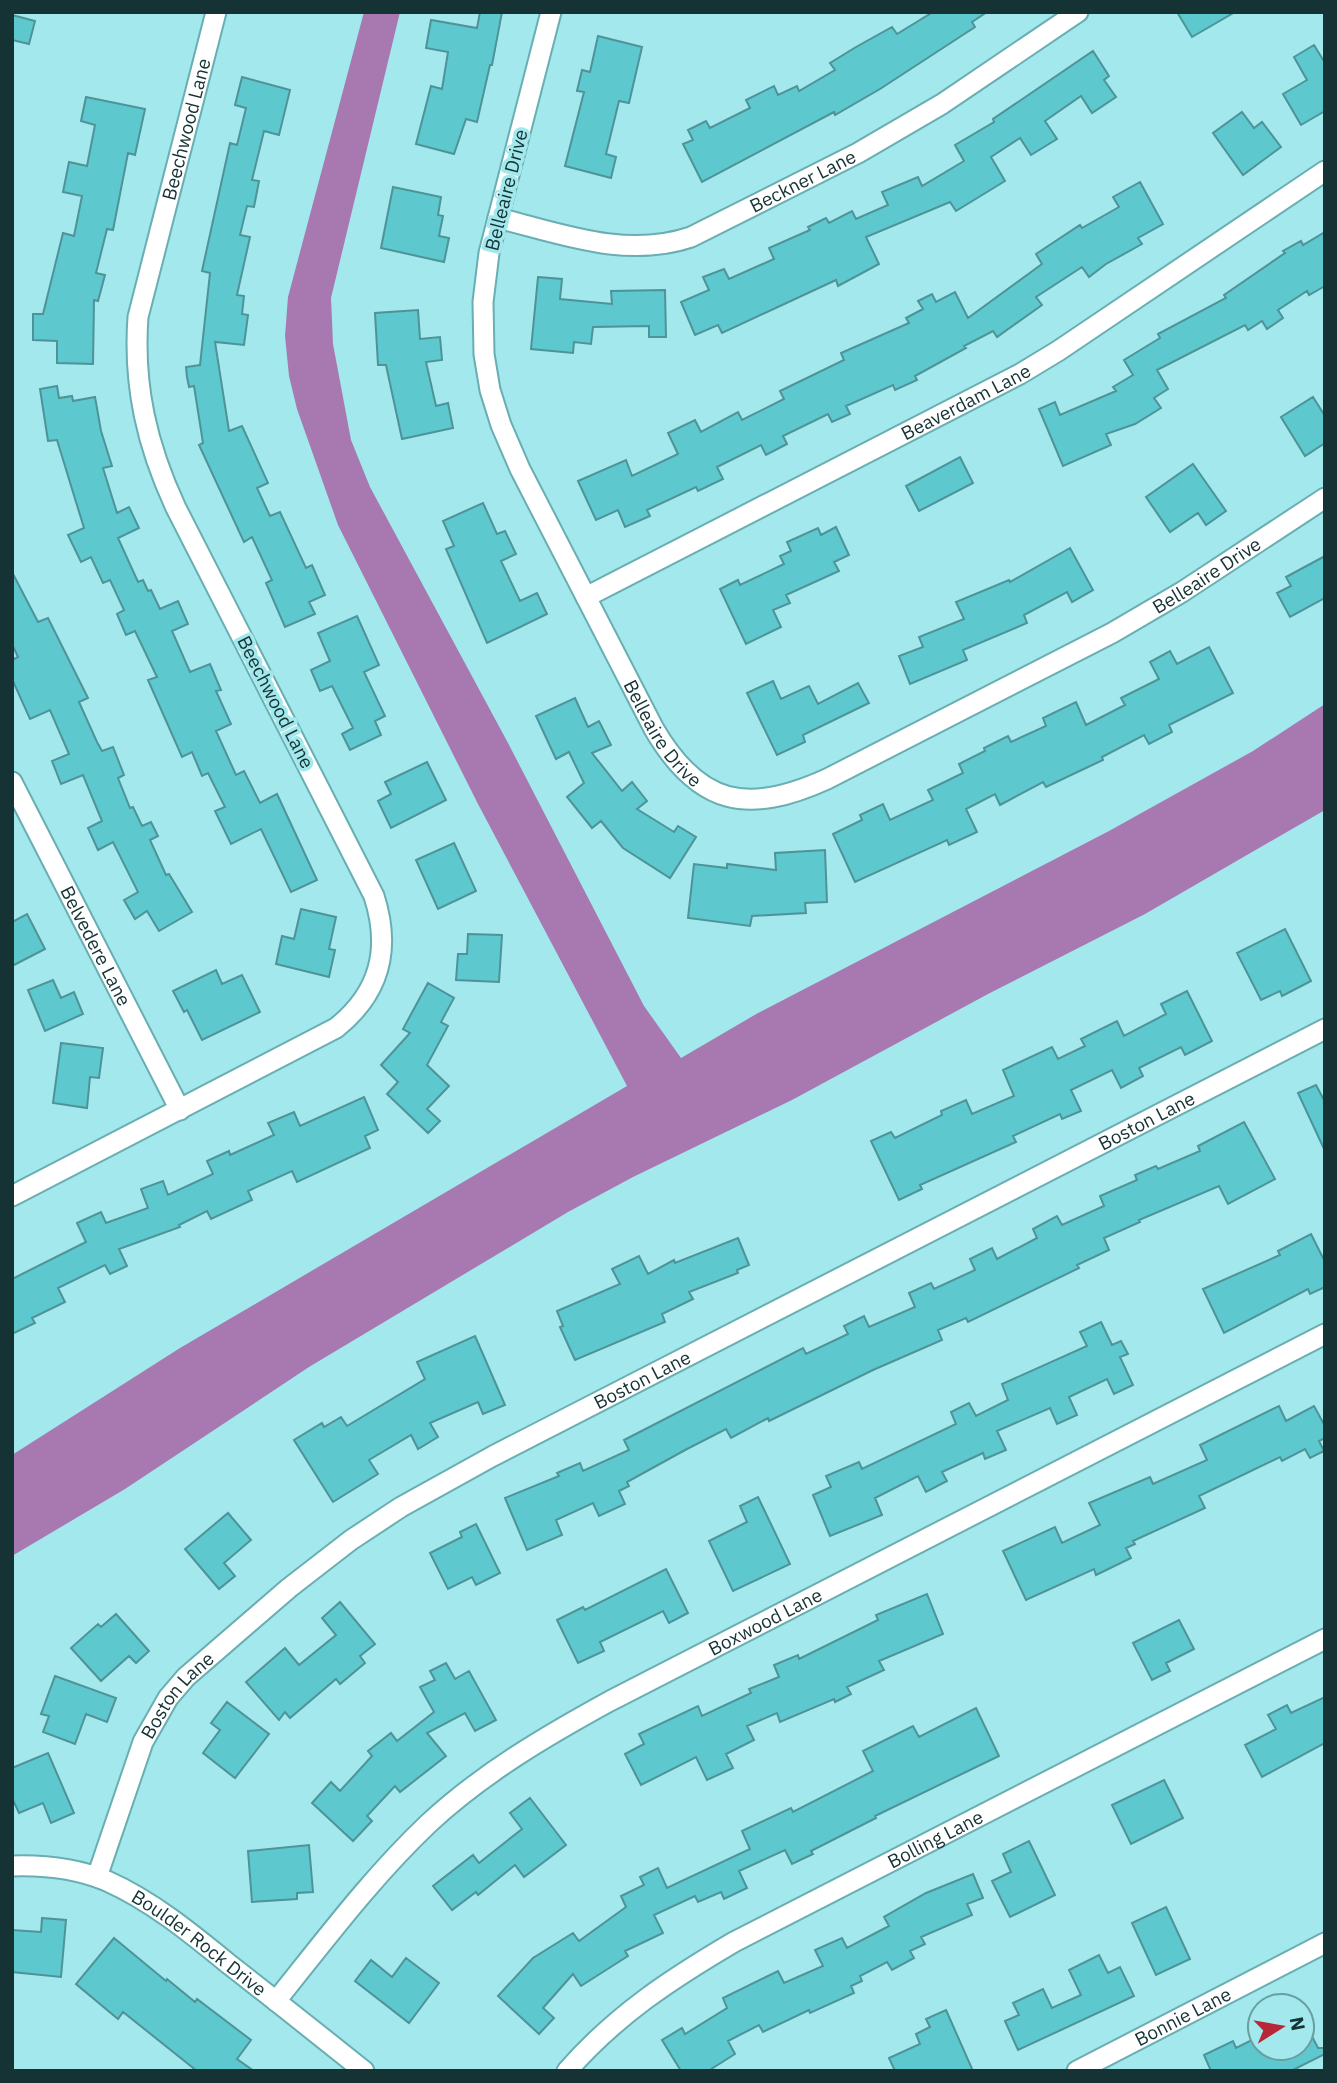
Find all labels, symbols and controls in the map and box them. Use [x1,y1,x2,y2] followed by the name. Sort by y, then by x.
[156,56,216,203] street label: Beechwood Lane
[479,127,533,253] street label: Belleaire Drive
[745,144,860,218] street label: Beckner Lane
[897,358,1035,445] street label: Beaverdam Lane
[1148,532,1265,619] street label: Belleaire Drive
[232,632,320,772] street label: Beechwood Lane
[619,675,706,792] street label: Belleaire Drive
[55,882,137,1010] street label: Belvedere Lane
[1094,1086,1199,1155] street label: Boston Lane
[590,1345,694,1414] street label: Boston Lane
[704,1582,826,1661] street label: Boxwood Lane
[135,1646,219,1743] street label: Boston Lane
[883,1804,987,1873] street label: Bolling Lane
[127,1884,271,2001] street label: Boulder Rock Drive
[1130,1982,1235,2051] street label: Bonnie Lane
[1246,1992,1316,2062] north arrow
[1285,2015,1311,2033] text: N

